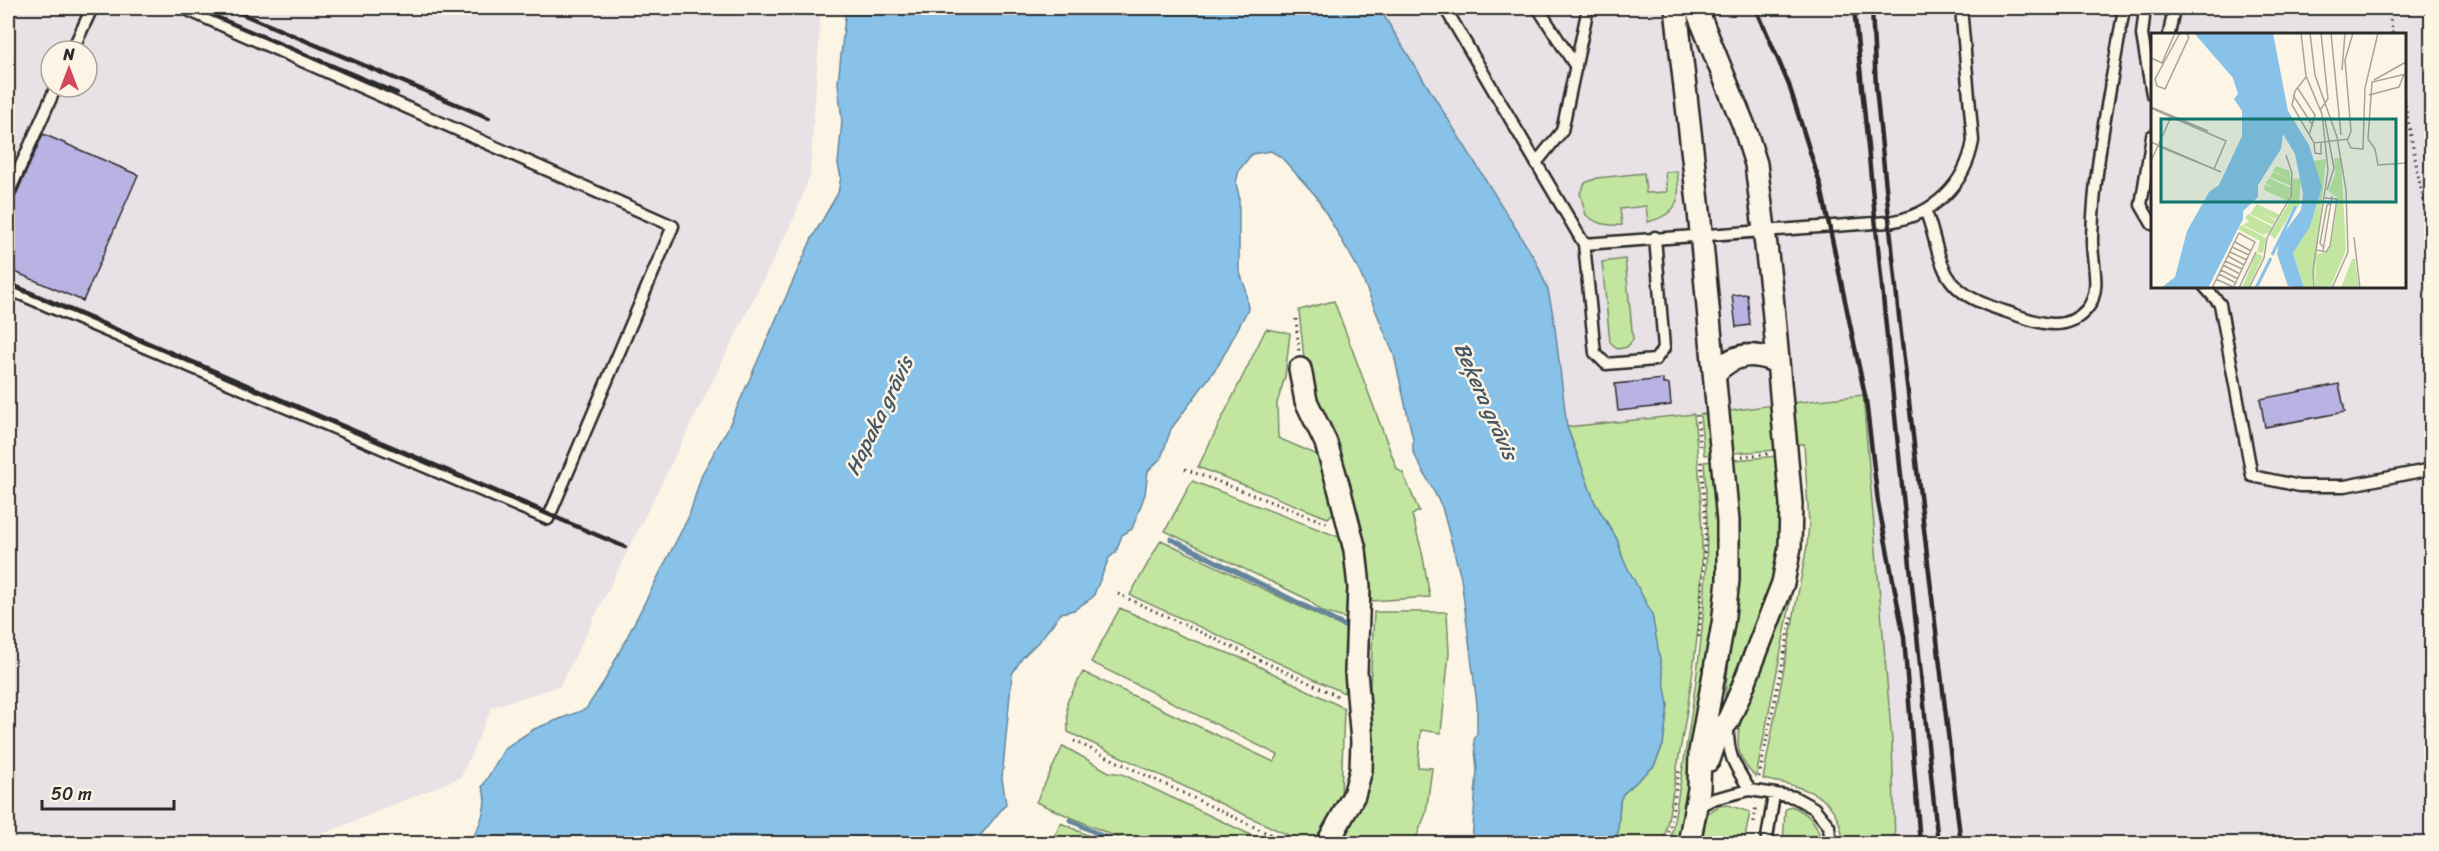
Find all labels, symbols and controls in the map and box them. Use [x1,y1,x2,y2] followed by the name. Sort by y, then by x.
[2151,33,2406,288] inset map
[39,39,99,99] north arrow
[62,40,75,69] text: N
[1443,336,1530,468] water label: Beķera grāvis
[834,348,925,482] water label: Hapaka grāvis
[42,773,174,811] scale bar
[51,778,92,810] text: 50 m

